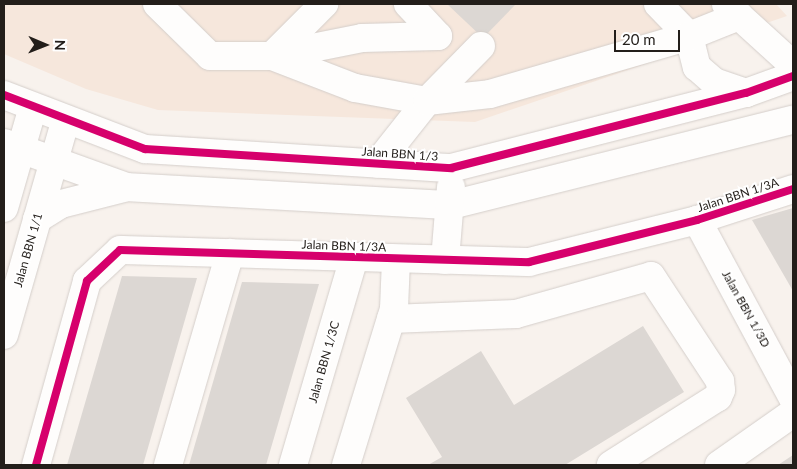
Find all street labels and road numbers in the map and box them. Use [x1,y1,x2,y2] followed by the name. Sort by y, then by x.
[361,144,439,164] street label: Jalan BBN 1/3
[696,175,780,215] street label: Jalan BBN 1/3A
[11,211,45,289] street label: Jalan BBN 1/1
[301,237,387,255] street label: Jalan BBN 1/3A
[719,268,773,350] street label: Jalan BBN 1/3D
[305,319,343,405] street label: Jalan BBN 1/3C

